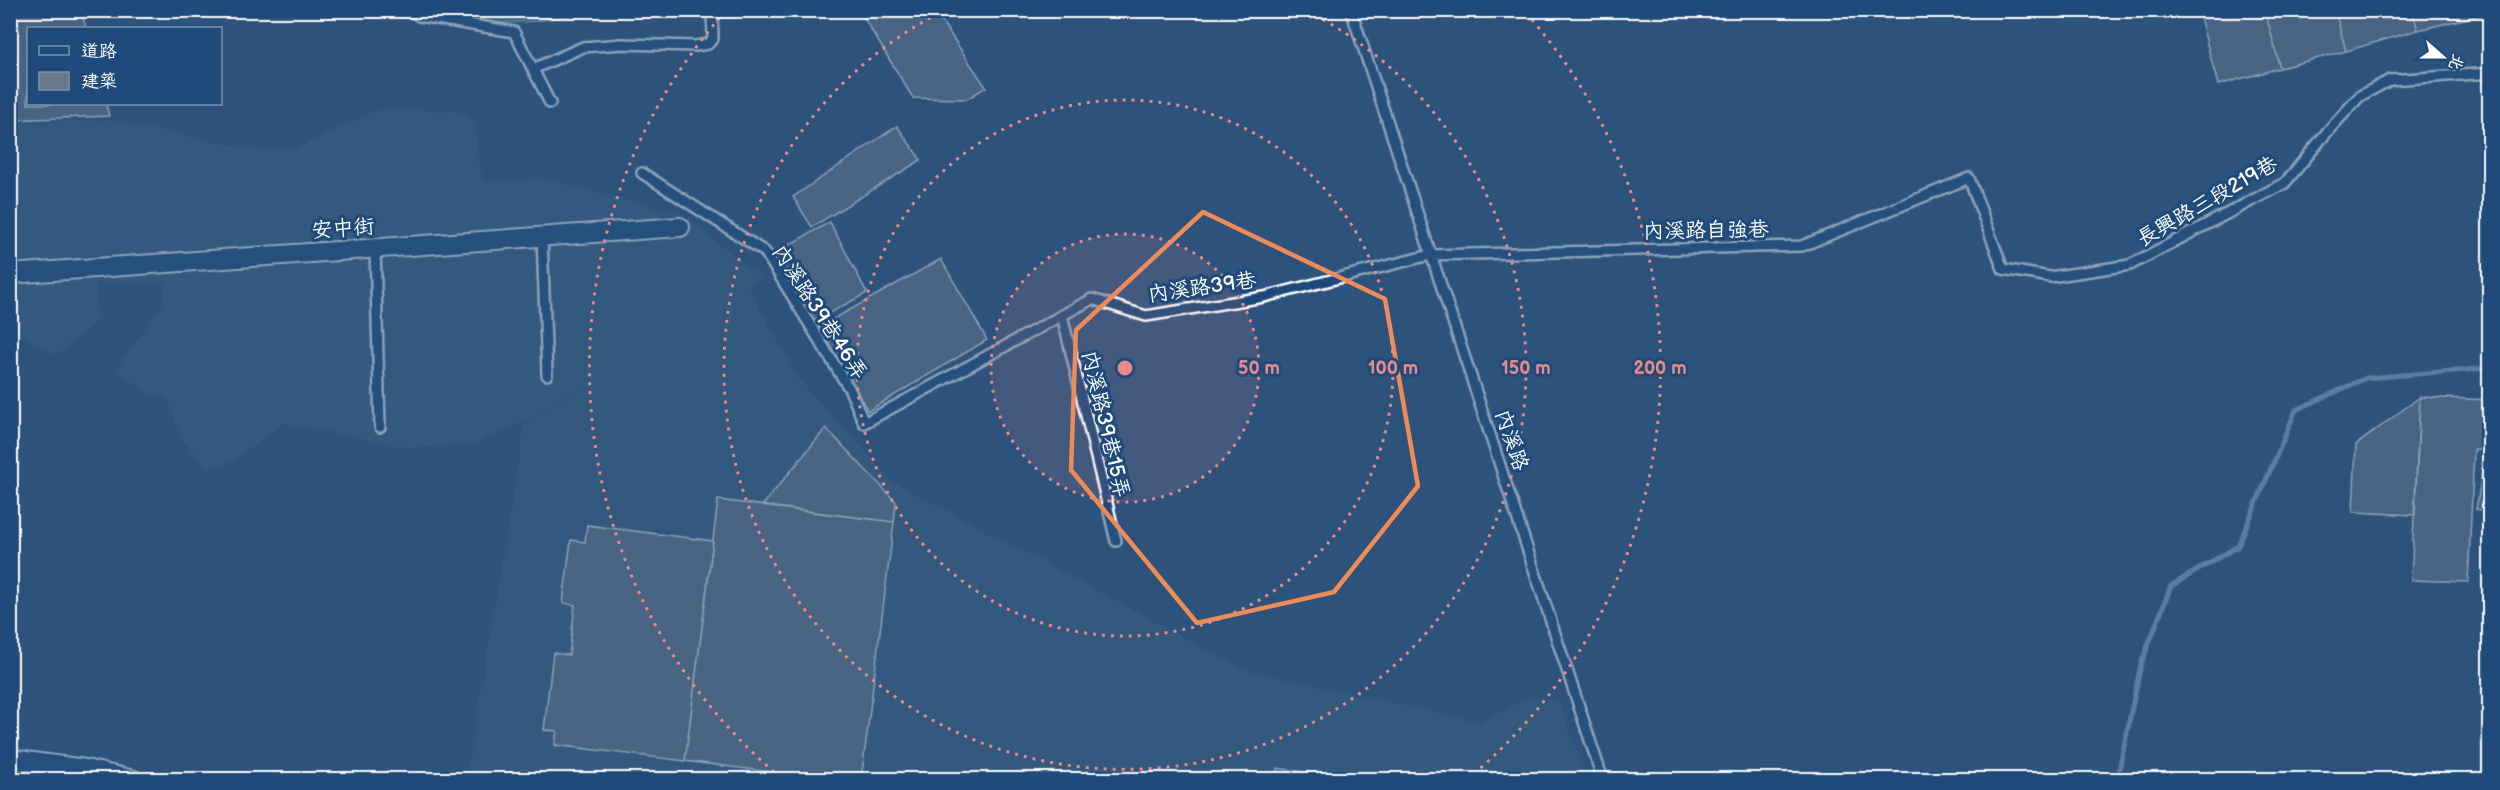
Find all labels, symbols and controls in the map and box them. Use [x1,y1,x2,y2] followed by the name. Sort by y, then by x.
[27,27,222,105] legend
[2413,27,2473,87] north arrow
[81,41,117,62] text: 道路
[2444,51,2467,73] text: 北
[81,71,117,92] text: 建築
[2132,151,2282,252] street label: 長興路三段219巷
[311,214,375,243] street label: 安中街
[1643,217,1769,244] street label: 內溪路自強巷
[767,240,872,384] street label: 內溪路39巷46弄
[1146,268,1258,307] street label: 內溪路39巷
[1076,348,1135,500] street label: 內溪路39巷15弄
[1115,358,1135,378] centre of rings
[1238,358,1280,379] text: 50 m
[1368,358,1418,379] text: 100 m
[1501,358,1551,379] text: 150 m
[1633,358,1687,379] text: 200 m
[1489,406,1534,474] street label: 內溪路

